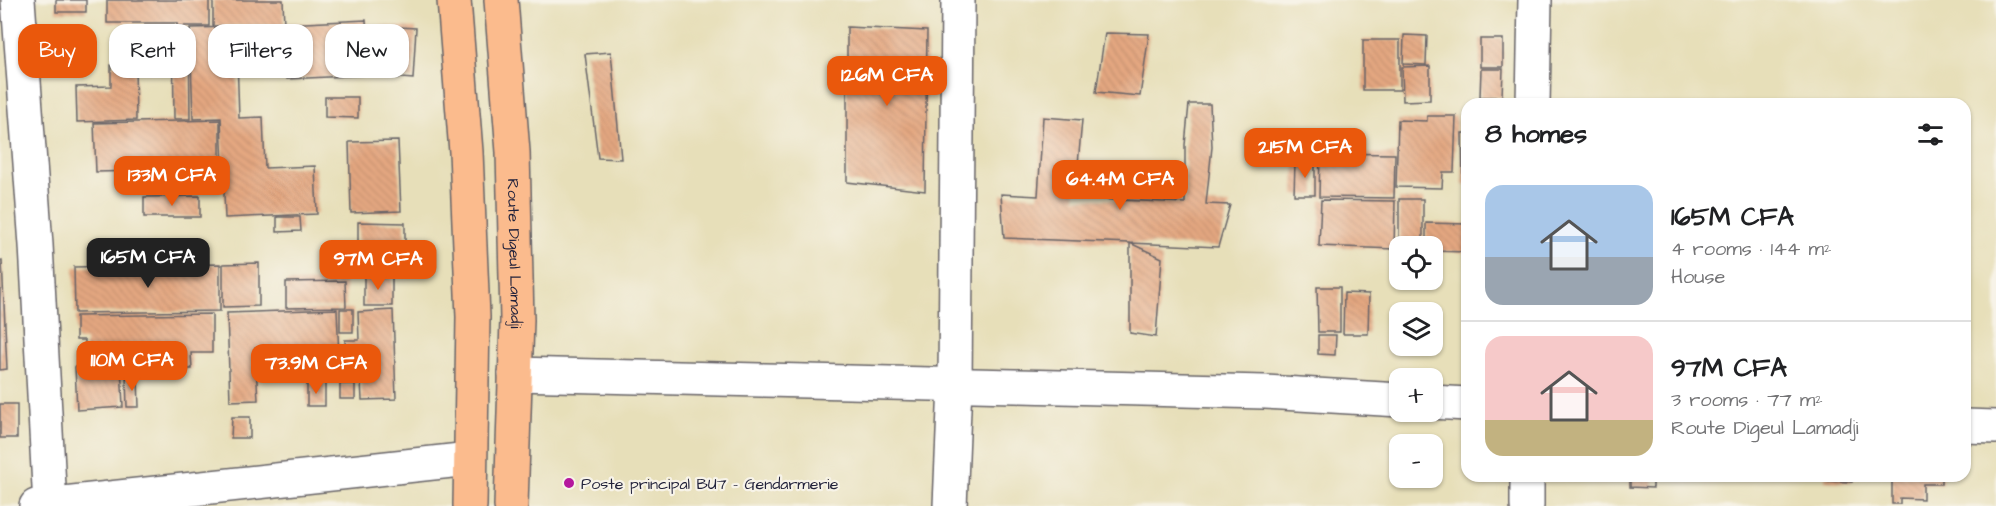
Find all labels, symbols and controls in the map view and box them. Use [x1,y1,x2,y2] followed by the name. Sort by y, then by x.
[18,24,97,78] chip: Buy
[109,24,196,78] chip: Rent
[208,24,313,78] chip: Filters
[325,24,409,78] chip: New
[825,56,949,107] pin: 126M CFA
[841,61,933,89] text: 126M CFA
[1485,116,1587,152] text: 8 homes
[1914,118,1947,151] icon: filters
[1243,128,1367,179] pin: 215M CFA
[1258,133,1352,161] text: 215M CFA
[110,156,234,207] pin: 133M CFA
[1051,160,1189,211] pin: 64.4M CFA
[128,161,216,189] text: 133M CFA
[1066,165,1174,193] text: 64.4M CFA
[502,178,527,329] street label: Route Digeul Lamadji
[1671,199,1794,235] text: 165M CFA
[1533,209,1605,281] icon: home
[1671,235,1831,263] text: 4 rooms · 144 m²
[1389,236,1443,488] map controls
[1389,236,1443,290] button: locate
[86,238,210,289] pin: 165M CFA
[323,240,433,291] pin: 97M CFA
[101,243,195,271] text: 165M CFA
[333,245,423,273] text: 97M CFA
[1671,263,1725,291] text: House
[1389,302,1443,356] button: layers
[70,341,194,392] pin: 110M CFA
[247,344,385,395] pin: 73.9M CFA
[90,346,174,374] text: 110M CFA
[265,349,367,377] text: 73.9M CFA
[1671,350,1787,386] text: 97M CFA
[1533,360,1605,432] icon: home
[1389,368,1443,422] button: +
[1671,386,1823,414] text: 3 rooms · 77 m²
[1671,414,1859,442] text: Route Digeul Lamadji
[1389,434,1443,488] button: −
[581,473,839,495] place label: Poste principal BU7 - Gendarmerie
[562,476,576,490] marker: Poste principal BU7 - Gendarmerie

